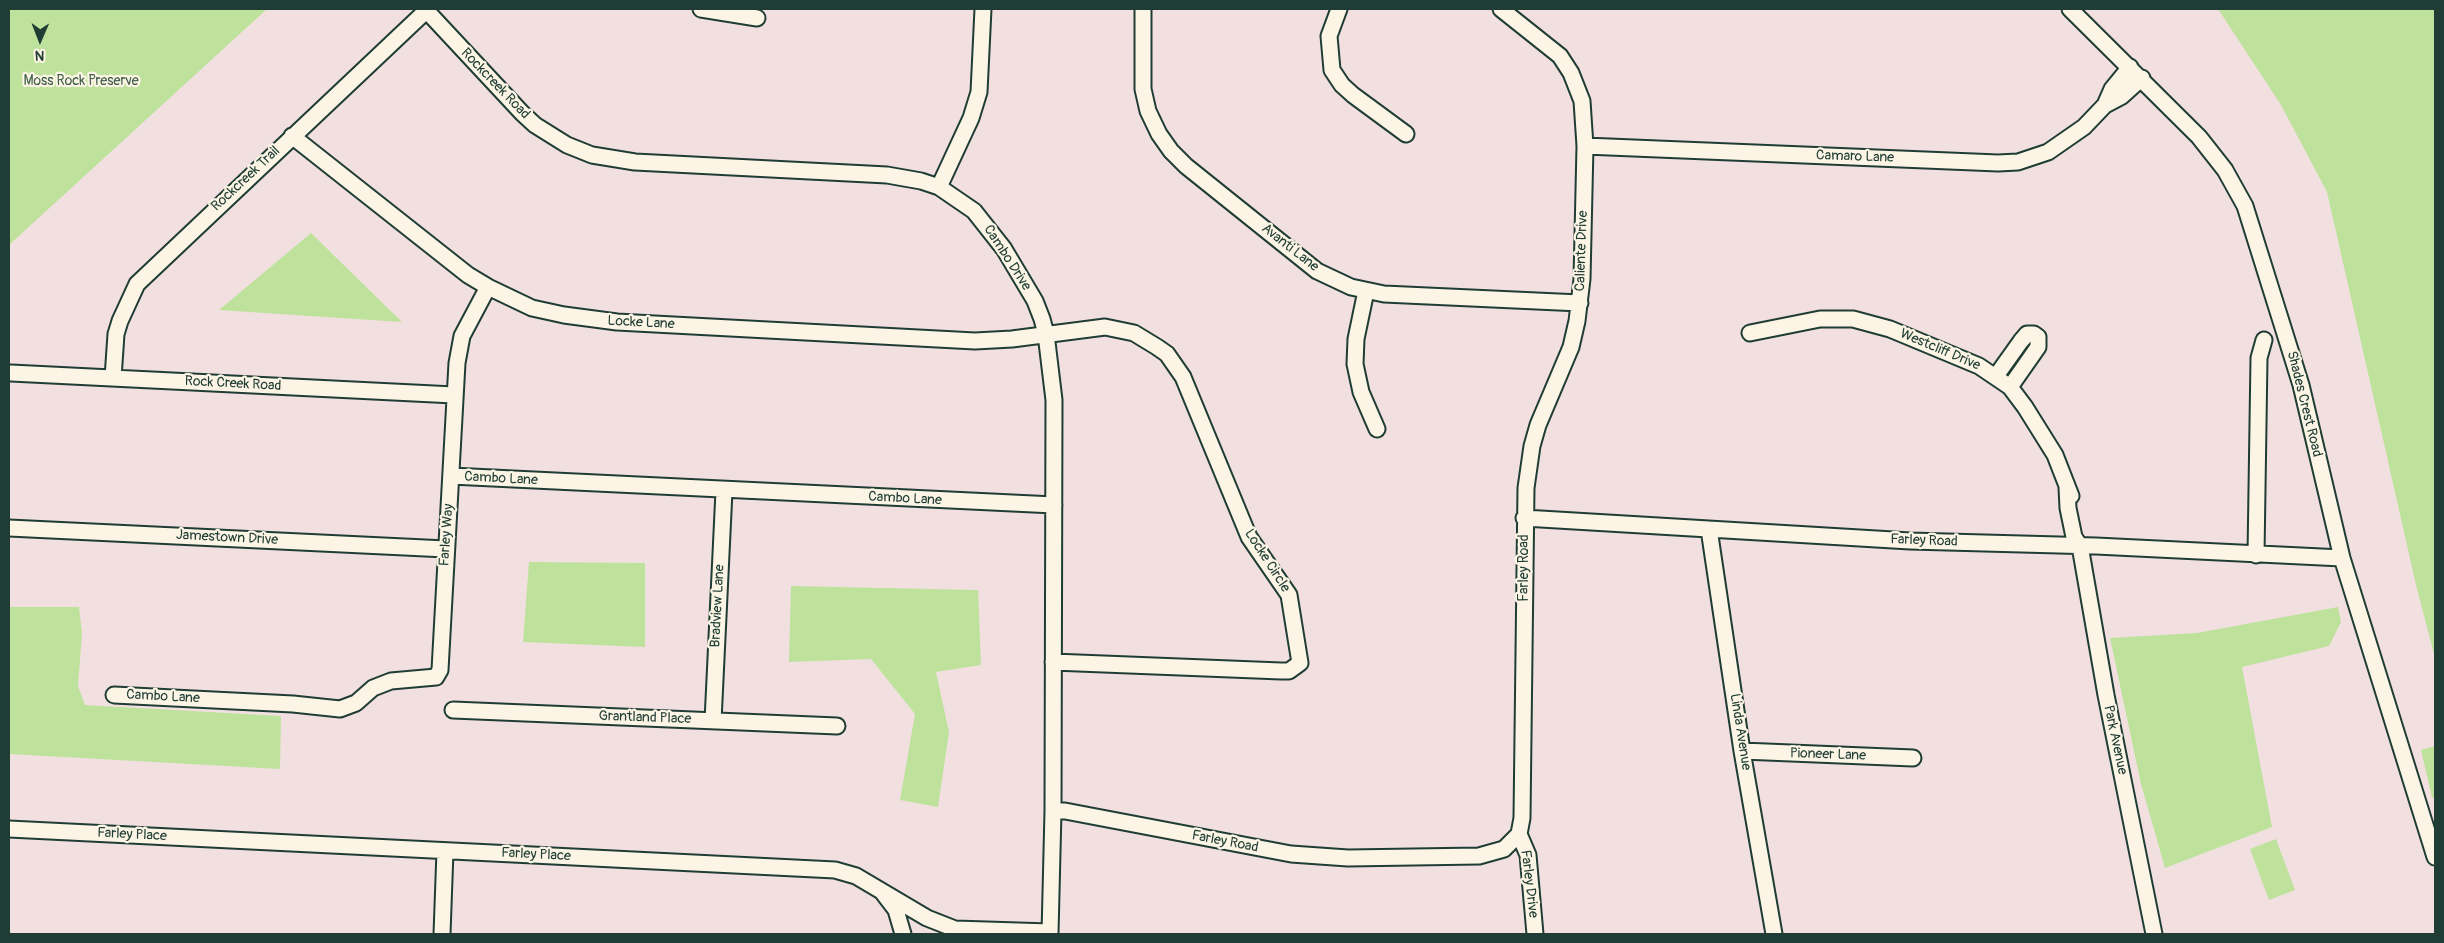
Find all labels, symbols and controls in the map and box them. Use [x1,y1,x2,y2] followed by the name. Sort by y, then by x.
[15,15,65,65] north arrow
[457,45,533,123] street label: Rockcreek Road
[35,47,45,64] text: N
[23,73,139,89] park label: Moss Rock Preserve
[208,143,284,215] street label: Rockcreek Trail
[1816,147,1894,167] street label: Camaro Lane
[1572,210,1592,292] street label: Caliente Drive
[1258,220,1322,276] street label: Avanti Lane
[980,222,1034,294] street label: Cambo Drive
[607,313,675,333] street label: Locke Lane
[1897,326,1983,374] street label: Westcliff Drive
[2283,349,2325,459] street label: Shades Crest Road
[184,373,282,395] street label: Rock Creek Road
[464,469,538,489] street label: Cambo Lane
[868,489,942,509] street label: Cambo Lane
[436,503,458,567] street label: Farley Way
[1240,526,1294,596] street label: Locke Circle
[176,527,278,549] street label: Jamestown Drive
[1890,531,1958,551] street label: Farley Road
[1516,534,1532,602] street label: Farley Road
[707,564,729,648] street label: Bradview Lane
[126,687,200,707] street label: Cambo Lane
[1726,692,1754,772] street label: Linda Avenue
[2099,704,2131,776] street label: Park Avenue
[598,708,692,728] street label: Grantland Place
[1790,745,1866,765] street label: Pioneer Lane
[97,825,167,845] street label: Farley Place
[1190,827,1260,857] street label: Farley Road
[501,845,571,865] street label: Farley Place
[1517,849,1541,919] street label: Farley Drive

